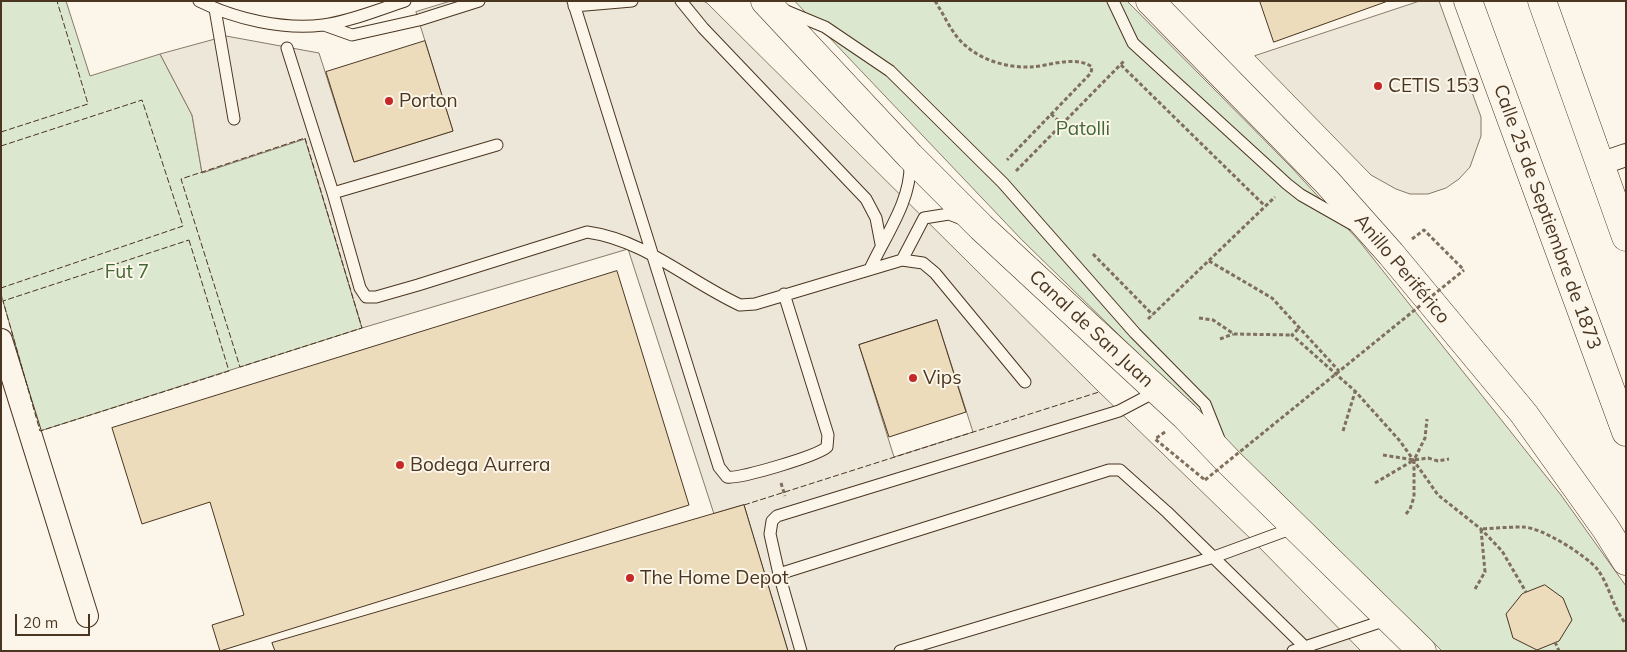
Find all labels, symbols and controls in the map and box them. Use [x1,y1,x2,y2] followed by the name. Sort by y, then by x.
[1388,75,1479,97] place label: CETIS 153
[1372,80,1384,92] marker: CETIS 153
[1488,81,1606,353] street label: Calle 25 de Septiembre de 1873
[399,90,458,112] place label: Porton
[383,95,395,107] marker: Porton
[1056,118,1110,140] park label: Patolli
[1350,210,1454,328] street label: Anillo Periférico
[105,261,149,283] park label: Fut 7
[1024,265,1158,393] street label: Canal de San Juan
[923,367,962,389] place label: Vips
[907,372,919,384] marker: Vips
[410,454,550,476] place label: Bodega Aurrera
[394,459,406,471] marker: Bodega Aurrera
[640,567,789,589] place label: The Home Depot
[624,572,636,584] marker: The Home Depot
[18,604,92,636] scale bar
[23,613,58,632] text: 20 m

